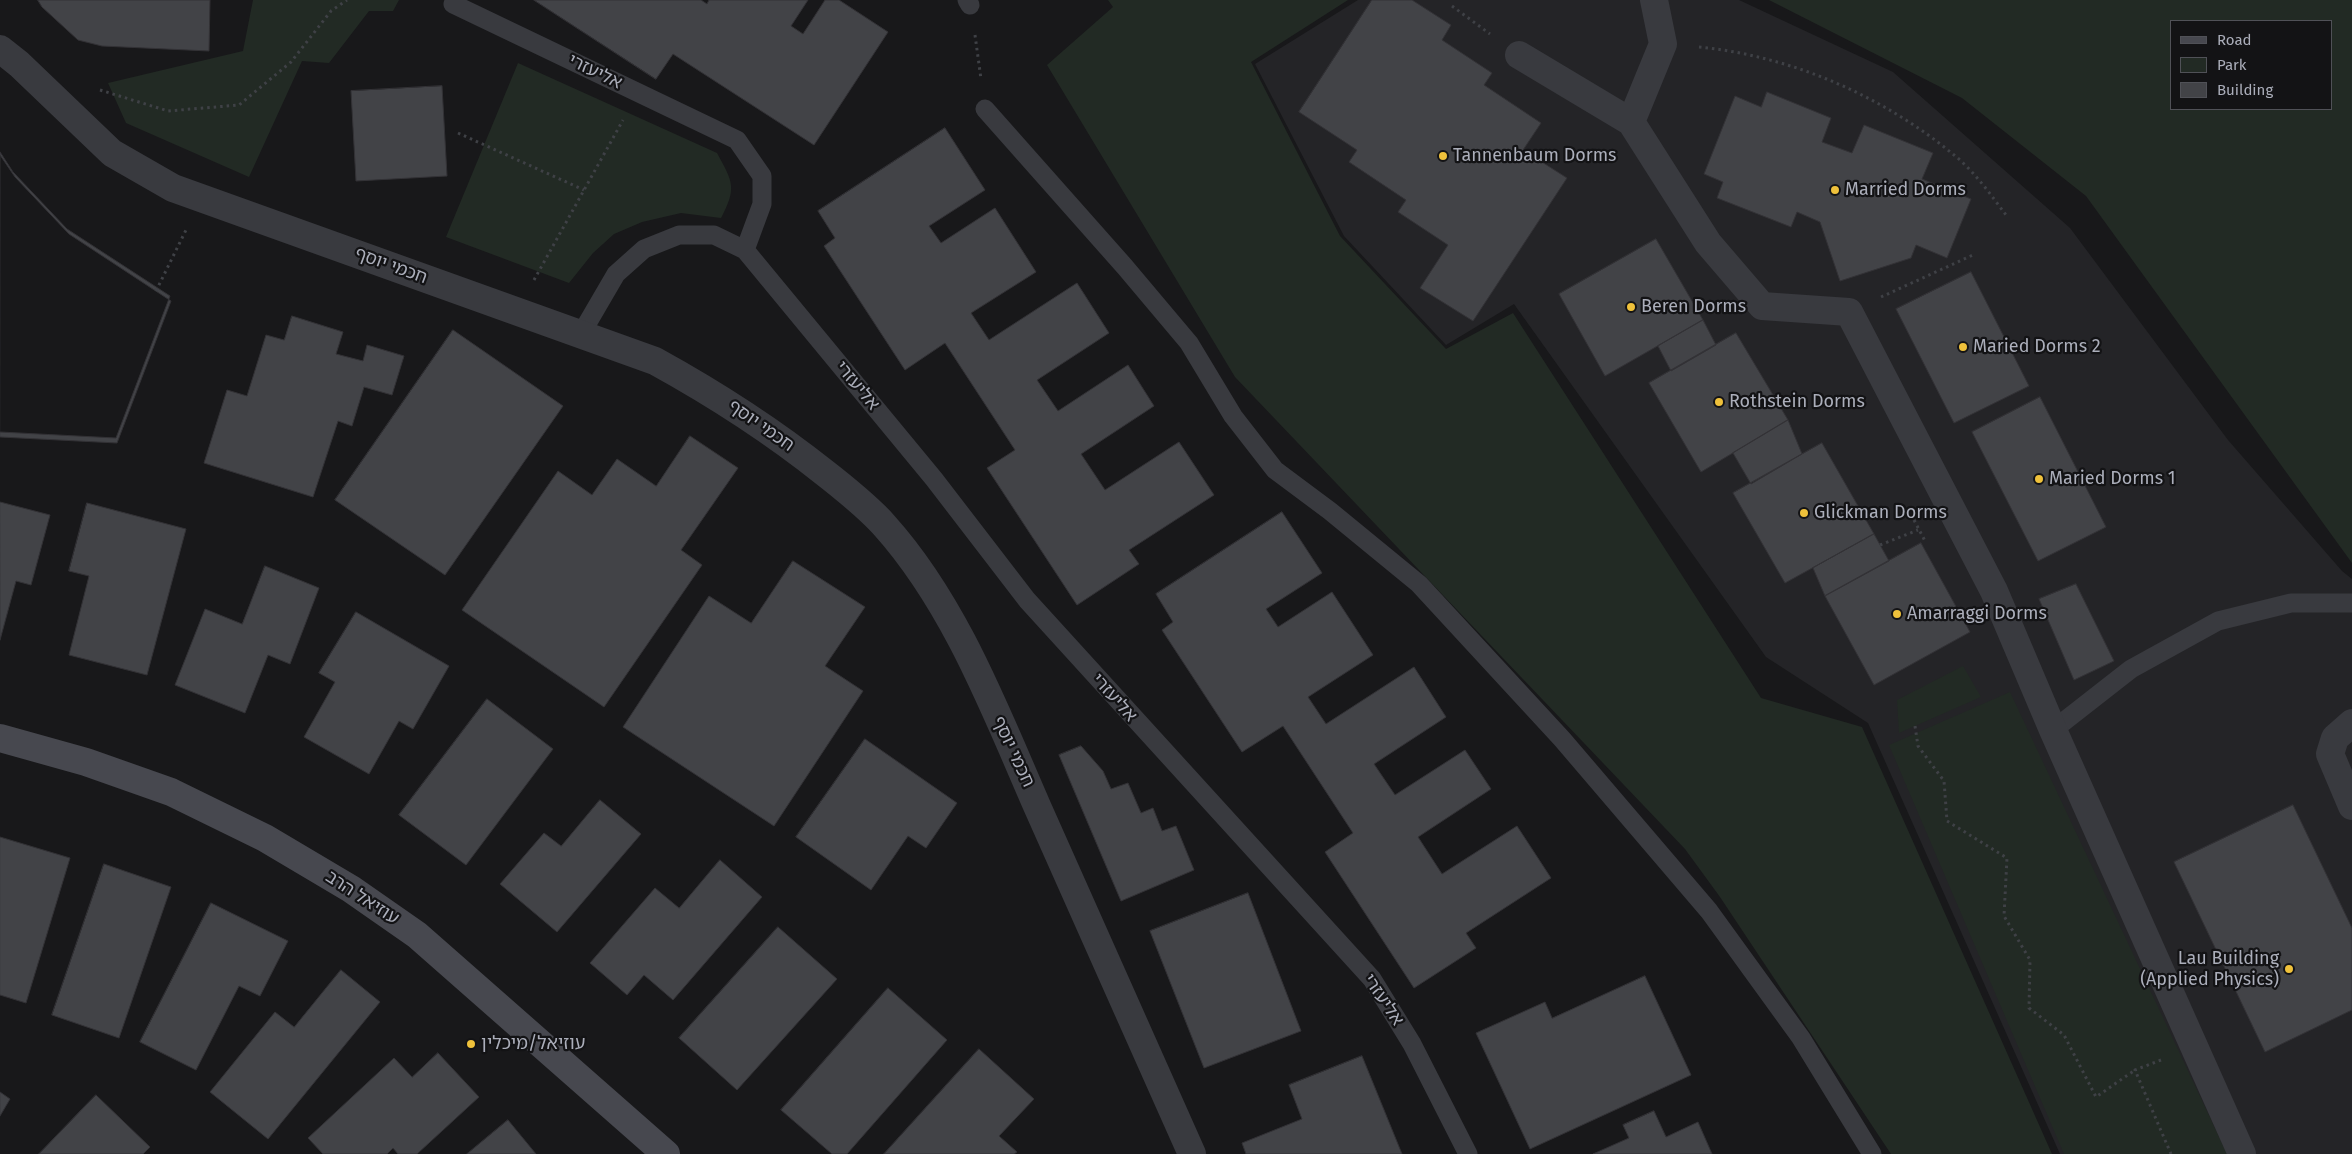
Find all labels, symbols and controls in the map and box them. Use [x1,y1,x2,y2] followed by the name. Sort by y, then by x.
[2170,20,2332,110] legend
[2217,31,2252,49] text: Road
[565,50,625,94] street label: אליעזרי
[2217,56,2247,74] text: Park
[2217,81,2273,99] text: Building
[1453,145,1617,167] place label: Tannenbaum Dorms
[1437,150,1449,162] marker: Tannenbaum Dorms
[1845,179,1966,201] place label: Married Dorms
[1829,184,1841,196] marker: Married Dorms
[352,243,430,289] street label: חכמי יוסף
[1641,296,1746,318] place label: Beren Dorms
[1625,301,1637,313] marker: Beren Dorms
[1973,336,2101,358] place label: Maried Dorms 2
[1957,341,1969,353] marker: Maried Dorms 2
[830,357,884,415] street label: אליעזרי
[1729,391,1865,413] place label: Rothstein Dorms
[724,395,798,457] street label: חכמי יוסף
[1713,396,1725,408] marker: Rothstein Dorms
[2049,468,2176,490] place label: Maried Dorms 1
[2033,473,2045,485] marker: Maried Dorms 1
[1814,502,1947,524] place label: Glickman Dorms
[1798,507,1810,519] marker: Glickman Dorms
[1907,603,2047,625] place label: Amarraggi Dorms
[1891,608,1903,620] marker: Amarraggi Dorms
[1087,669,1141,727] street label: אליעזרי
[987,713,1039,791] street label: חכמי יוסף
[321,866,403,930] street label: עוזיאל הרב
[2140,948,2279,991] place label: Lau Building (Applied Physics)
[2283,963,2295,975] marker: Lau Building (Applied Physics)
[1358,970,1408,1030] street label: אליעזרי
[481,1033,585,1055] place label: עוזיאל/מיכלין
[465,1038,477,1050] marker: עוזיאל/מיכלין

